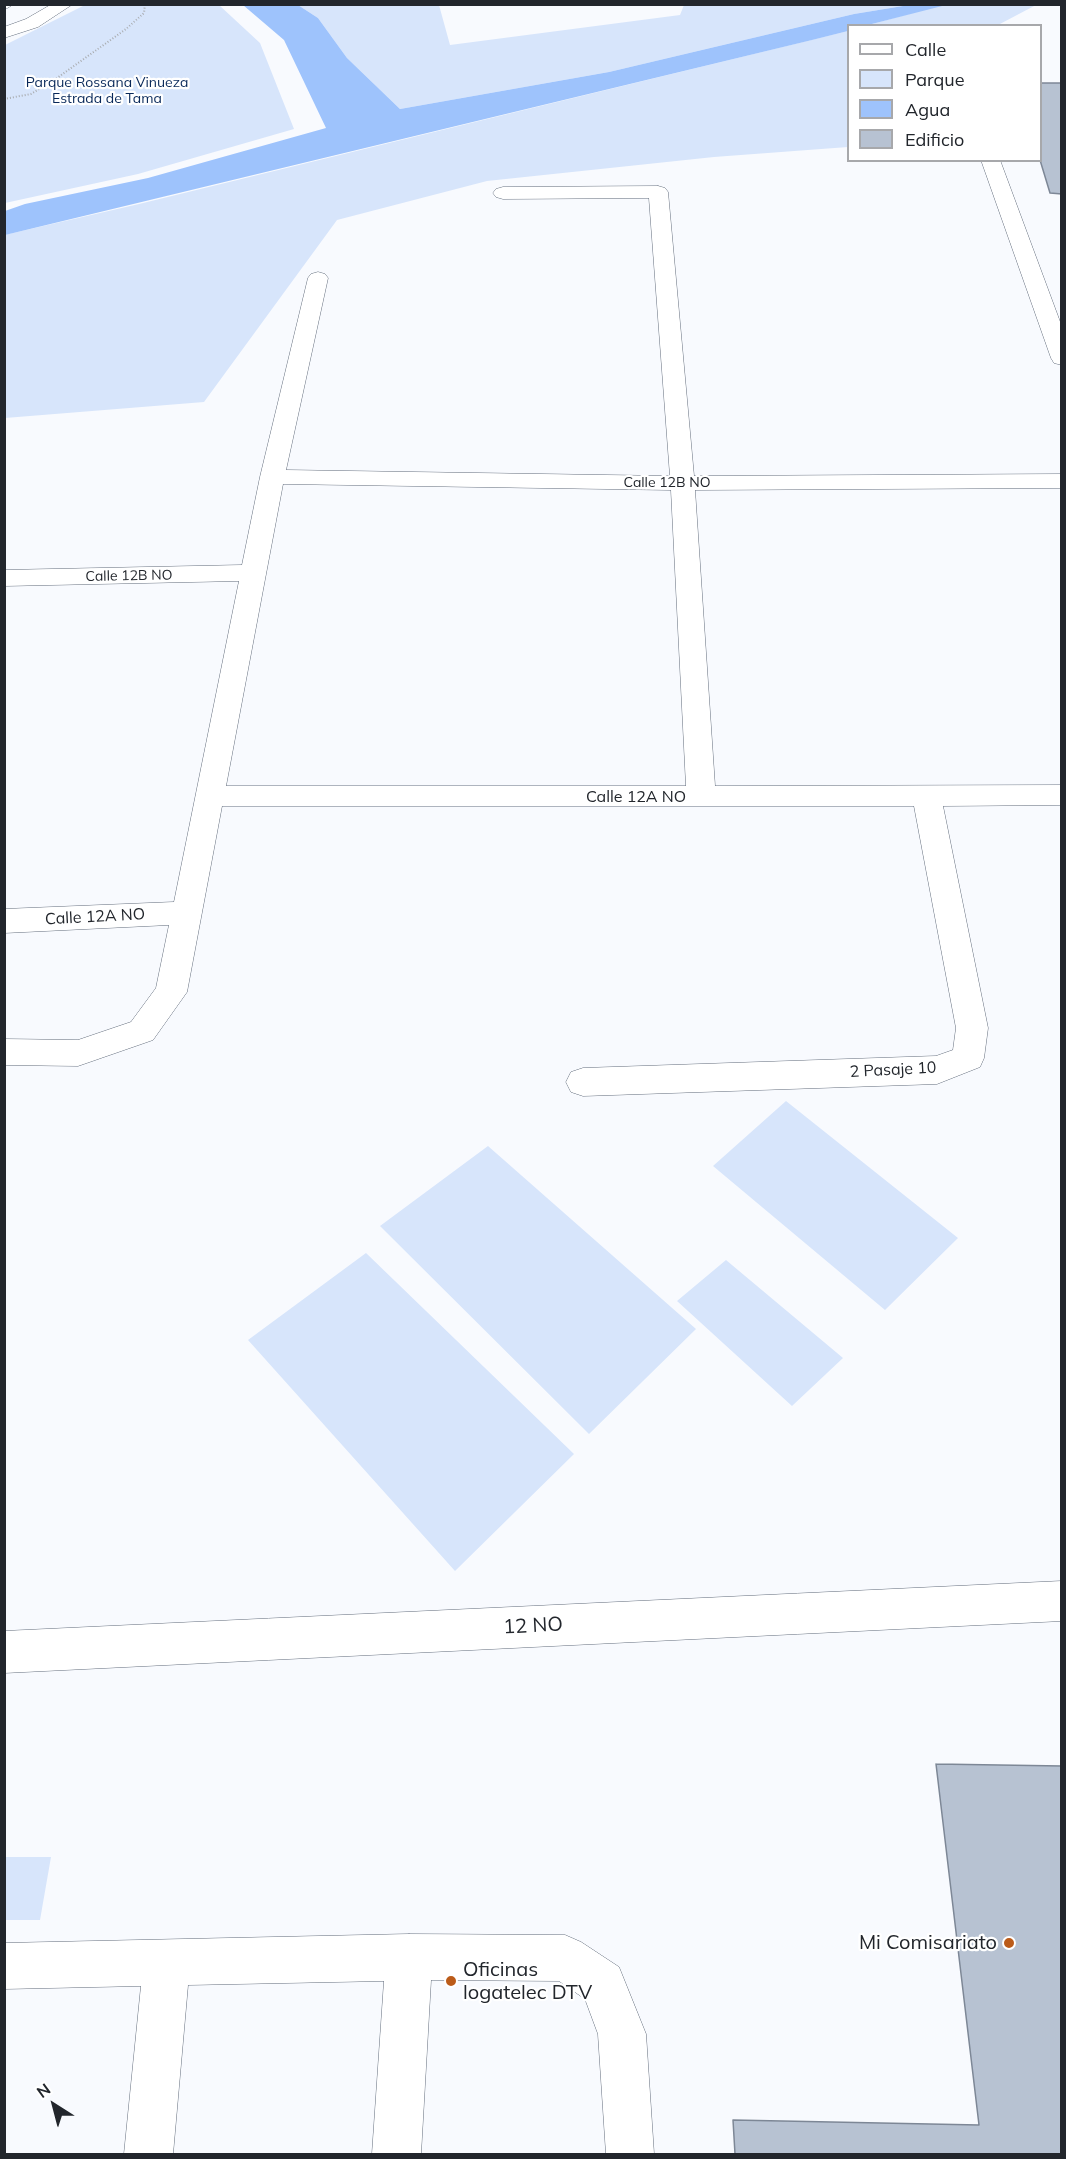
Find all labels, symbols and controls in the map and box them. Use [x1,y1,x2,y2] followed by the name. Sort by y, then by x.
[847,24,1042,162] legend
[905,38,946,61] text: Calle
[905,68,964,91] text: Parque
[26,75,188,108] park label: Parque Rossana Vinueza Estrada de Tama
[905,98,950,121] text: Agua
[905,128,964,151] text: Edificio
[624,475,710,491] street label: Calle 12B NO
[85,567,173,585] street label: Calle 12B NO
[586,787,686,807] street label: Calle 12A NO
[44,905,146,929] street label: Calle 12A NO
[849,1058,937,1082] street label: 2 Pasaje 10
[503,1612,563,1640] street label: 12 NO
[859,1931,997,1955] place label: Mi Comisariato
[1002,1936,1016,1950] marker: Mi Comisariato
[463,1958,592,2005] place label: Oficinas logatelec DTV
[444,1974,458,1988] marker: Oficinas logatelec DTV
[24,2075,84,2135] north arrow
[33,2079,54,2102] text: N

